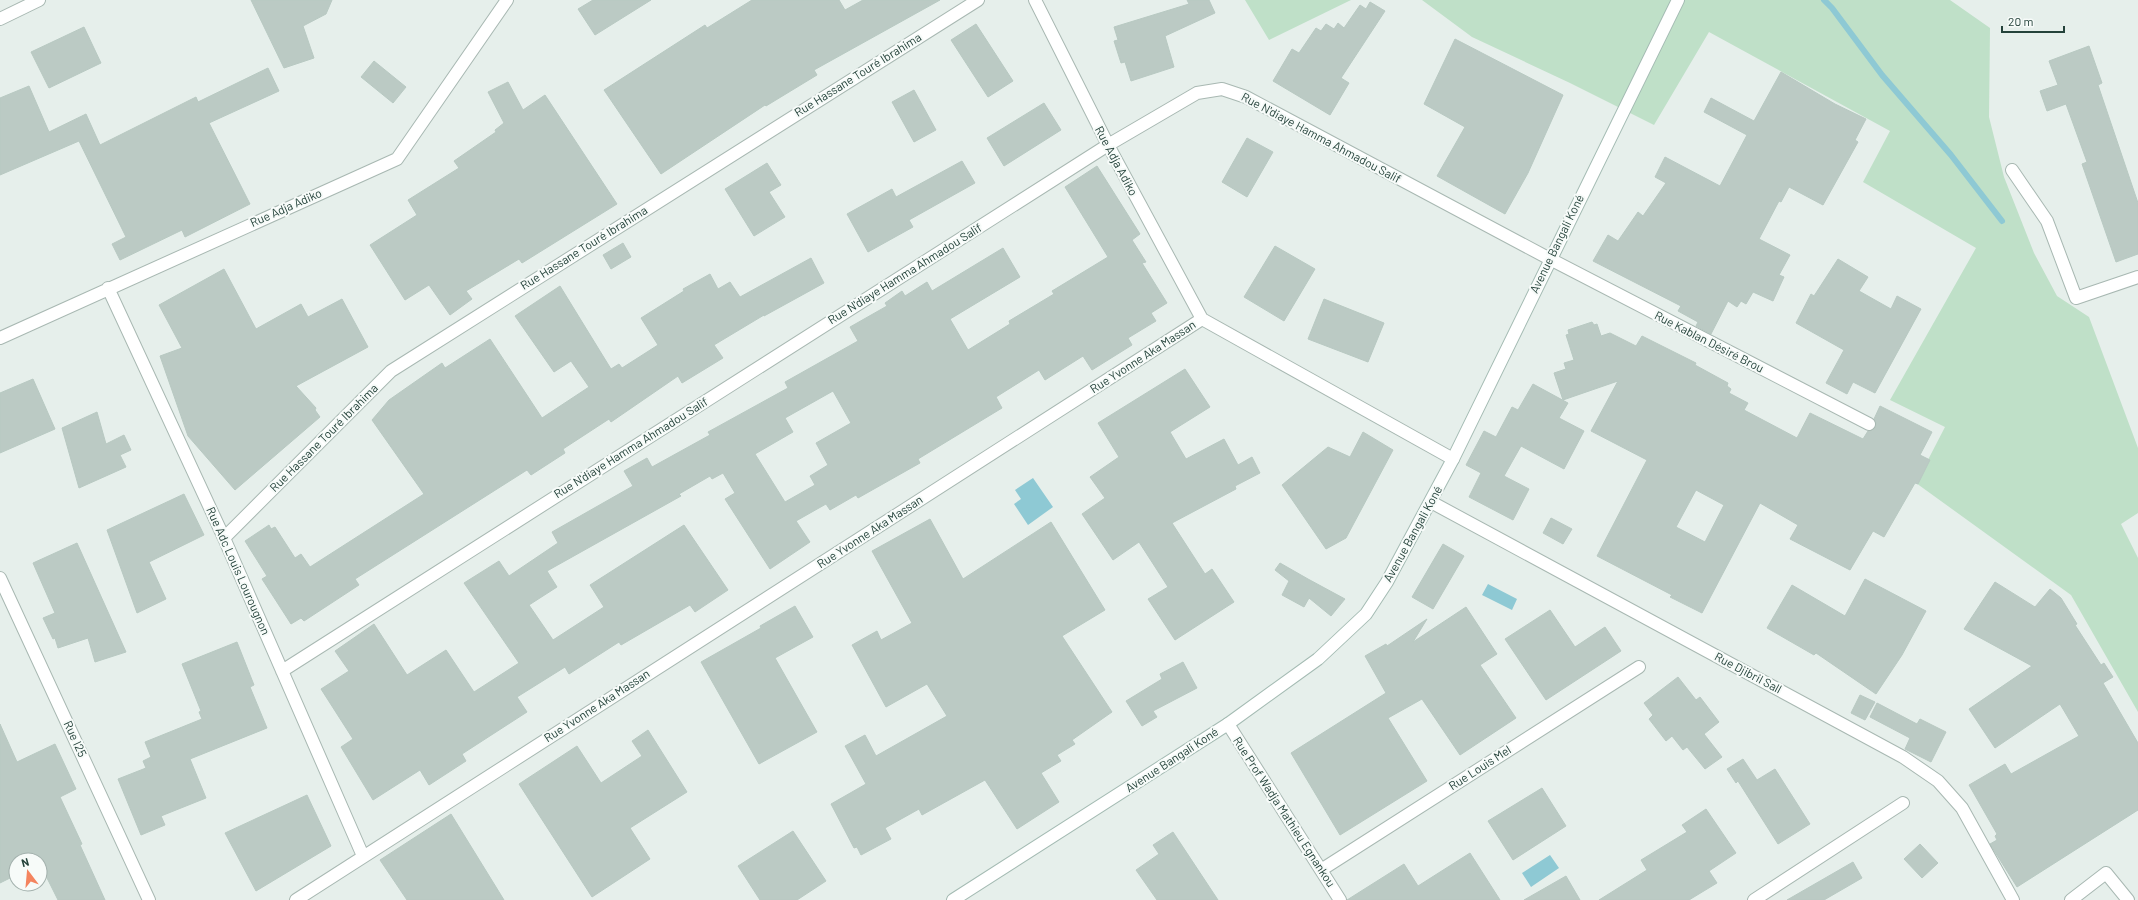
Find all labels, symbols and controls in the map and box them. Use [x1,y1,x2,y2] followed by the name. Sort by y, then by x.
[2002,8,2064,34] scale bar
[2008,14,2034,28] text: 20 m
[791,29,924,119] street label: Rue Hassane Touré Ibrahima
[1239,89,1404,185] street label: Rue N'diaye Hamma Ahmadou Salif
[1093,123,1141,198] street label: Rue Adja Adiko
[248,185,324,229] street label: Rue Adja Adiko
[1526,192,1586,295] street label: Avenue Bangali Koné
[517,202,650,292] street label: Rue Hassane Touré Ibrahima
[825,220,984,326] street label: Rue N'diaye Hamma Ahmadou Salif
[1652,307,1766,375] street label: Rue Kablan Désiré Brou
[1087,317,1198,396] street label: Rue Yvonne Aka Massan
[266,380,380,494] street label: Rue Hassane Touré Ibrahima
[551,394,710,500] street label: Rue N'diaye Hamma Ahmadou Salif
[1380,483,1444,584] street label: Avenue Bangali Koné
[814,492,925,571] street label: Rue Yvonne Aka Massan
[204,504,274,637] street label: Rue Adc Louis Lourougnon
[1713,649,1784,696] street label: Rue Djibril Sall
[541,666,652,745] street label: Rue Yvonne Aka Massan
[61,718,90,759] street label: Rue I25
[1122,724,1220,794] street label: Avenue Bangali Koné
[1231,734,1339,889] street label: Rue Prof Wadja Mathieu Egnankou
[1446,742,1513,792] street label: Rue Louis Mel
[8,852,48,892] north arrow
[20,855,30,869] text: N

